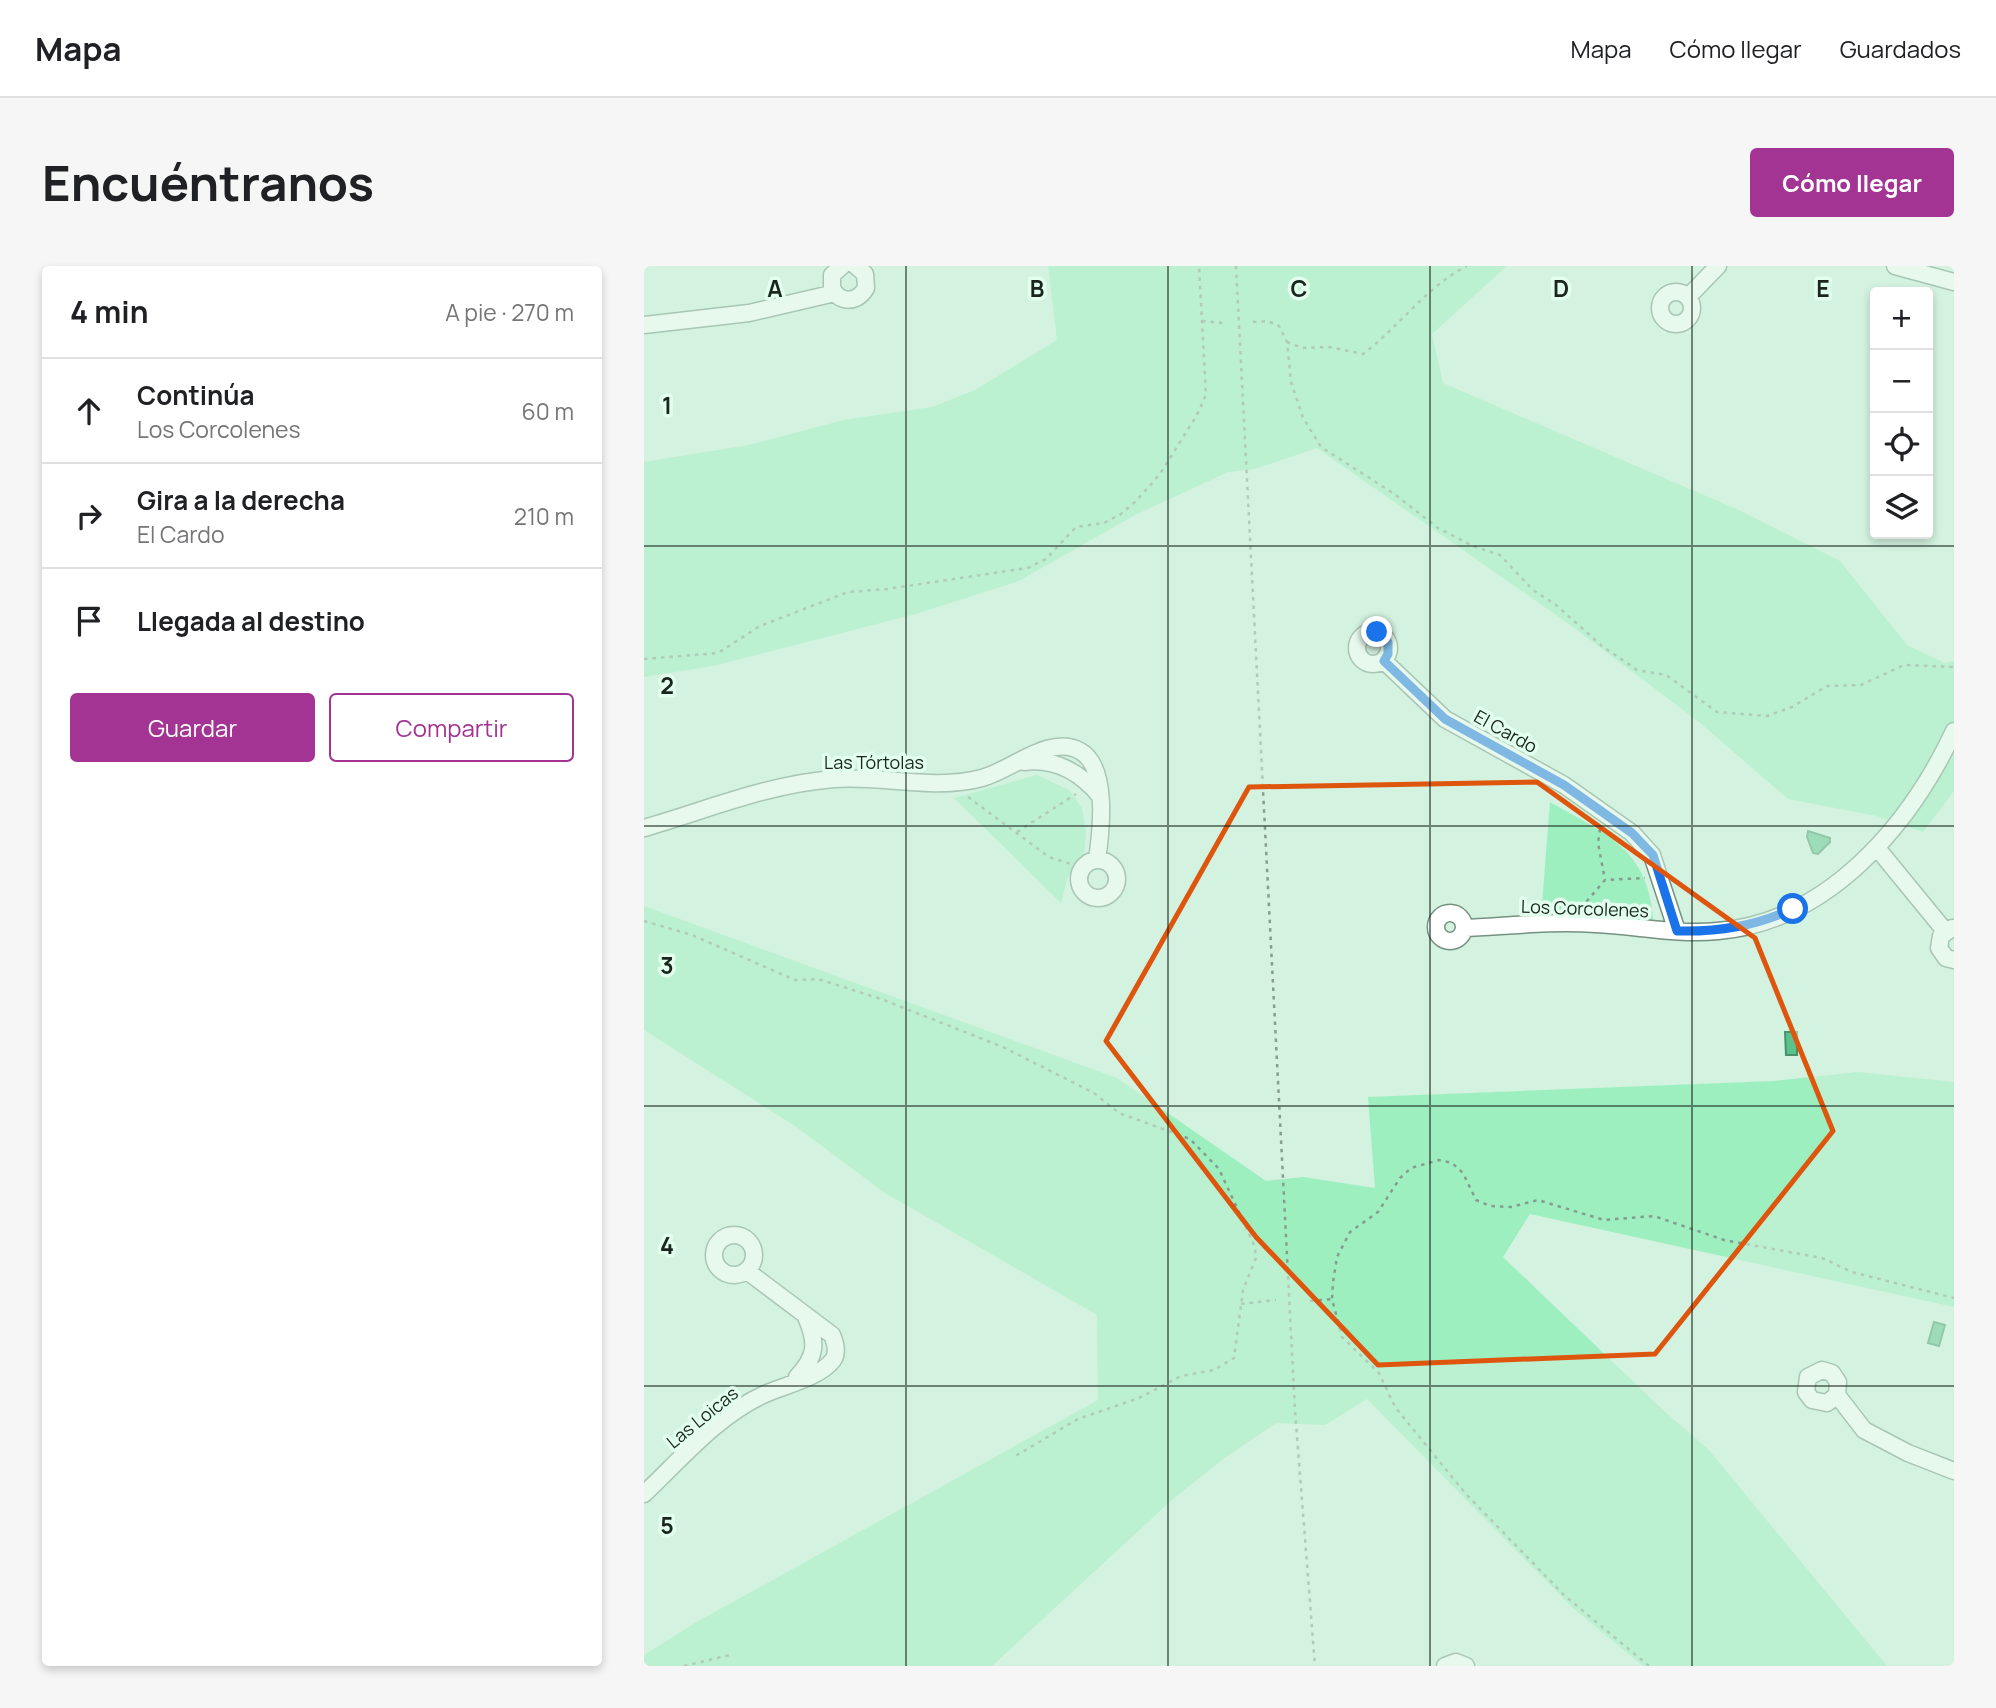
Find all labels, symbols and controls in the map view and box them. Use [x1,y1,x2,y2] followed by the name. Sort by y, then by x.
[35,26,122,71] text: Mapa
[1571,32,1632,65] text: Mapa
[1670,32,1802,65] text: Cómo llegar
[1840,32,1961,65] text: Guardados
[1750,148,1954,217] button: Cómo llegar
[42,149,374,216] text: Encuéntranos
[767,272,783,304] text: A
[1030,272,1044,304] text: B
[1291,272,1308,304] text: C
[1553,272,1569,304] text: D
[1816,272,1830,304] text: E
[1870,287,1933,539] map controls
[1870,287,1933,350] button: +
[70,291,148,332] text: 4 min
[445,296,574,328] text: A pie · 270 m
[1870,350,1933,413] button: −
[137,377,255,413] text: Continúa
[662,389,672,421] text: 1
[70,392,108,430] icon: ahead
[522,395,574,427] text: 60 m
[137,413,301,445] text: Los Corcolenes
[1870,413,1933,476] button: locate
[1870,476,1933,539] button: layers
[137,482,345,518] text: Gira a la derecha
[70,497,108,535] icon: right
[514,500,574,532] text: 210 m
[137,518,225,550] text: El Cardo
[70,602,108,640] icon: arrive
[137,603,365,639] text: Llegada al destino
[1361,616,1392,647] route end
[660,669,674,701] text: 2
[70,693,315,762] button: Guardar
[329,693,574,762] button: Compartir
[1470,704,1542,758] street label: El Cardo
[824,750,924,774] street label: Las Tórtolas
[1777,893,1808,924] route start
[1521,894,1649,922] street label: Los Corcolenes
[660,949,674,981] text: 3
[660,1229,674,1261] text: 4
[661,1381,743,1453] street label: Las Loicas
[660,1509,674,1541] text: 5

